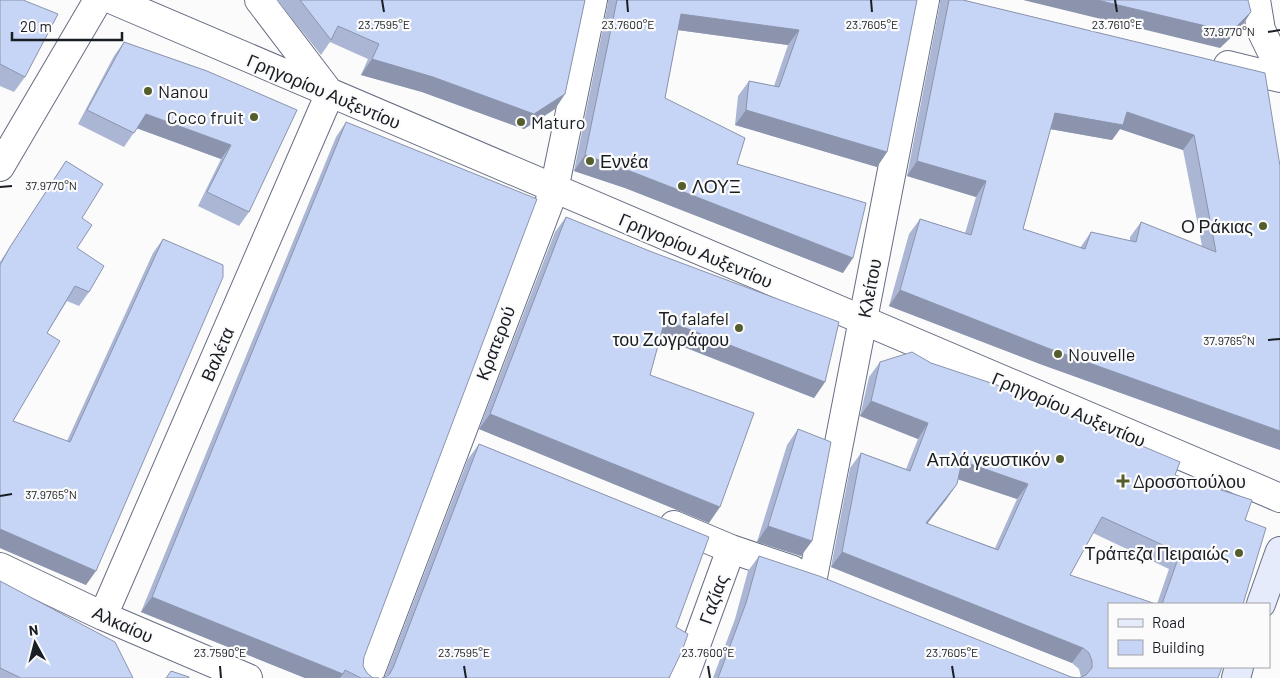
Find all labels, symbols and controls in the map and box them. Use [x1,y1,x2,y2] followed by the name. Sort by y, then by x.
[12,10,122,42] scale bar
[20,17,52,35] text: 20 m
[358,17,410,31] text: 23.7595°E
[601,17,655,31] text: 23.7600°E
[846,17,898,31] text: 23.7605°E
[1092,17,1142,31] text: 23.7610°E
[1203,24,1255,38] text: 37.9770°N
[244,49,404,133] street label: Γρηγορίου Αυξεντίου
[158,80,208,102] place label: Nanou
[142,85,154,97] marker: Nanou
[167,106,244,128] place label: Coco fruit
[248,111,260,123] marker: Coco fruit
[531,111,585,133] place label: Maturo
[515,116,527,128] marker: Maturo
[600,150,648,172] place label: Εννέα
[584,155,596,167] marker: Εννέα
[692,175,741,197] place label: ΛΟΥΞ
[25,178,77,192] text: 37.9770°N
[676,180,688,192] marker: ΛΟΥΞ
[616,208,776,292] street label: Γρηγορίου Αυξεντίου
[1181,215,1253,237] place label: Ο Ράκιας
[1257,220,1269,232] marker: Ο Ράκιας
[853,257,885,319] street label: Κλείτου
[471,303,519,383] street label: Κρατερού
[612,307,729,350] place label: Το falafel του Ζωγράφου
[733,322,745,334] marker: Το falafel του Ζωγράφου
[196,324,238,384] street label: Βαλέτα
[1203,333,1255,347] text: 37.9765°N
[1068,343,1135,365] place label: Nouvelle
[1052,348,1064,360] marker: Nouvelle
[989,367,1149,451] street label: Γρηγορίου Αυξεντίου
[927,448,1050,470] place label: Απλά γευστικόν
[1054,453,1066,465] marker: Απλά γευστικόν
[1133,470,1246,492] place label: Δροσοπούλου
[1117,475,1129,487] marker: Δροσοπούλου
[25,487,77,501] text: 37.9765°N
[1085,542,1229,564] place label: Τράπεζα Πειραιώς
[1233,547,1245,559] marker: Τράπεζα Πειραιώς
[694,571,732,627] street label: Γαζίας
[89,601,157,647] street label: Αλκαίου
[1108,603,1270,668] legend
[1152,613,1185,631] text: Road
[10,618,60,668] north arrow
[28,621,39,639] text: N
[1152,638,1205,656] text: Building
[194,645,246,659] text: 23.7590°E
[438,645,490,659] text: 23.7595°E
[681,645,735,659] text: 23.7600°E
[926,645,978,659] text: 23.7605°E

